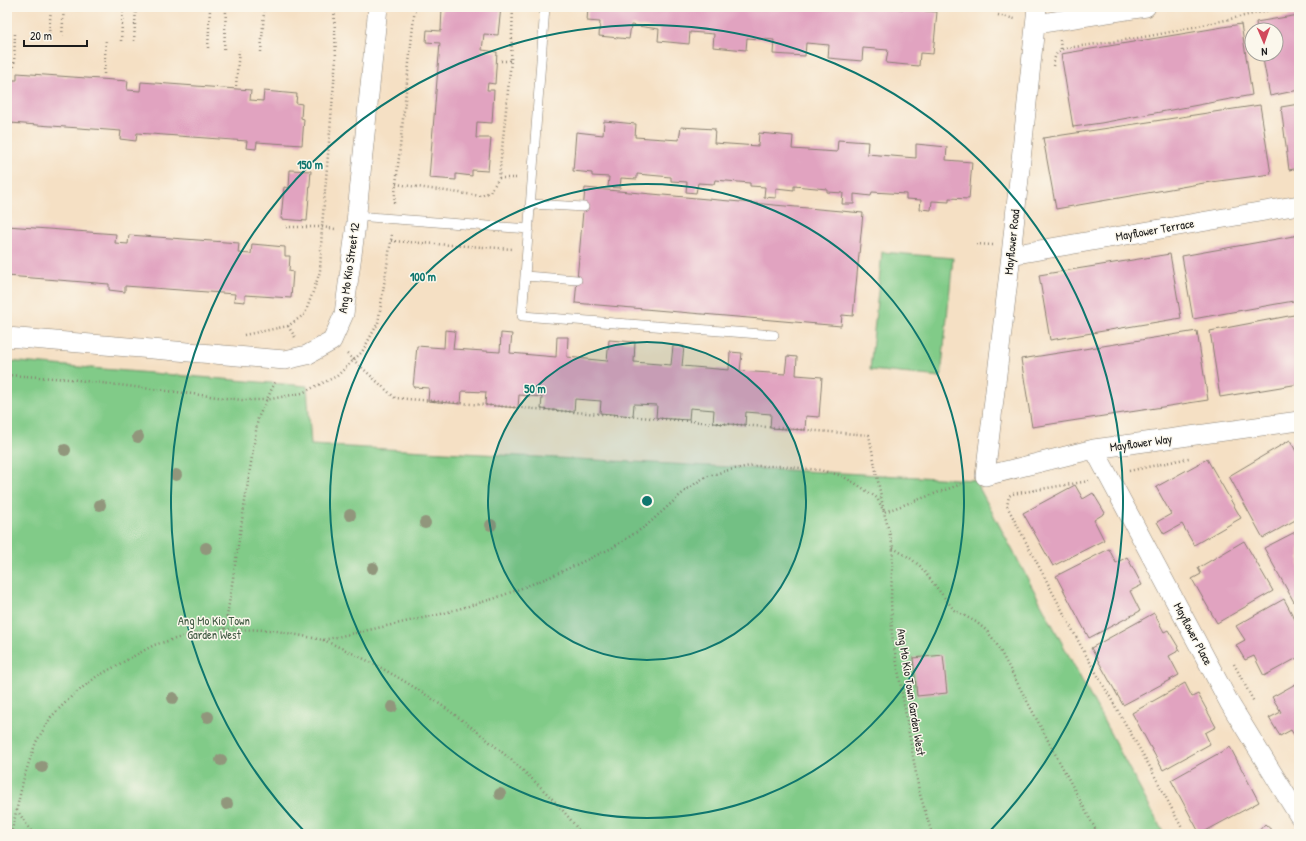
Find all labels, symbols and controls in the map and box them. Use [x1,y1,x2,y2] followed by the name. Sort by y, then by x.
[24,22,87,48] scale bar
[1244,22,1284,62] north arrow
[30,27,52,44] text: 20 m
[1261,45,1268,59] text: N
[297,156,323,173] text: 150 m
[1000,208,1023,275] street label: Mayflower Road
[1114,214,1196,245] street label: Mayflower Terrace
[334,221,363,314] street label: Ang Mo Kio Street 12
[410,268,436,285] text: 100 m
[524,380,546,397] text: 50 m
[1109,430,1173,455] street label: Mayflower Way
[640,494,654,508] centre of rings
[1170,599,1217,668] street label: Mayflower Place
[178,612,250,643] park label: Ang Mo Kio Town Garden West
[893,627,930,758] street label: Ang Mo Kio Town Garden West

